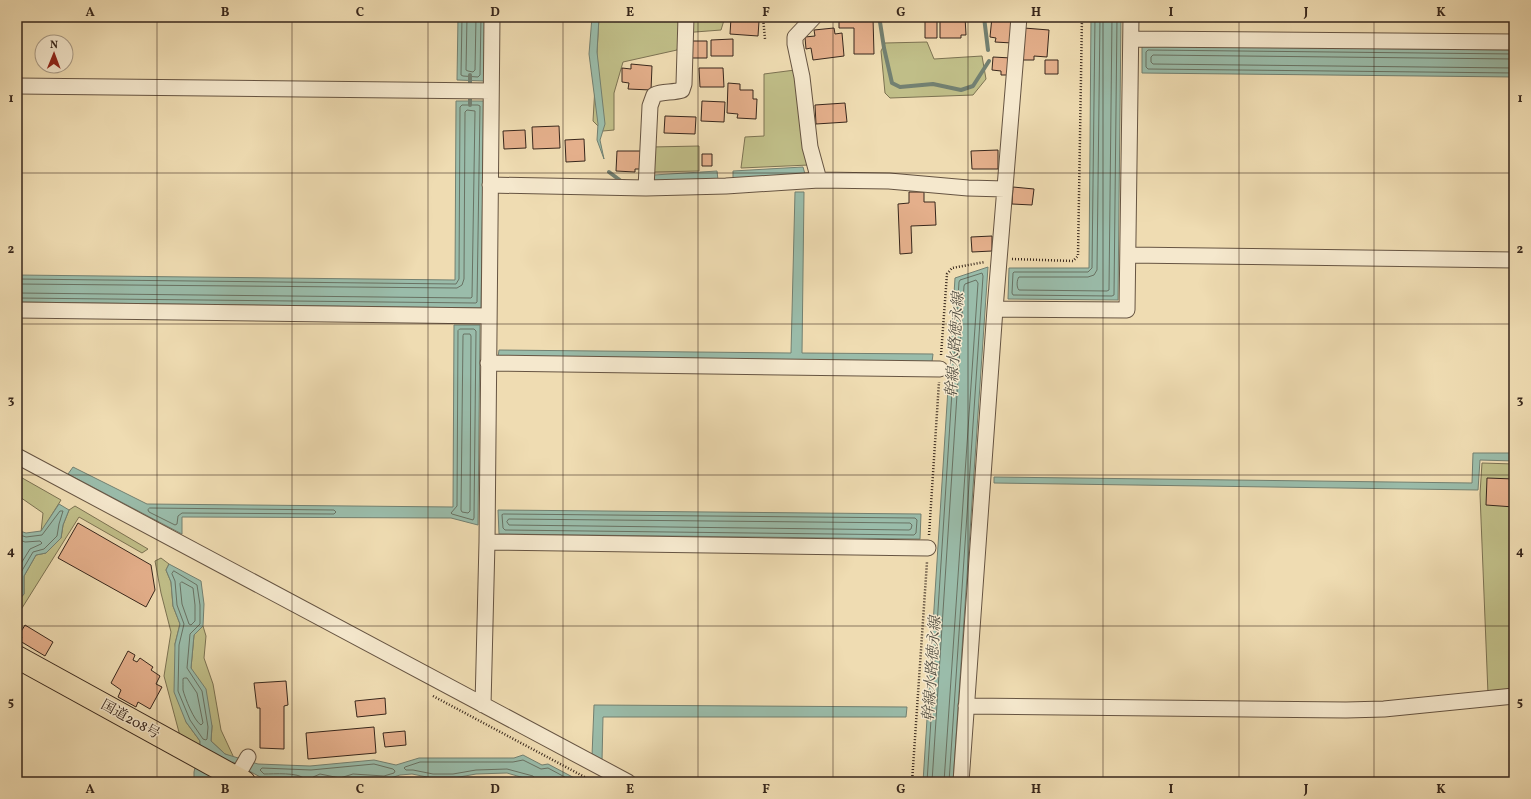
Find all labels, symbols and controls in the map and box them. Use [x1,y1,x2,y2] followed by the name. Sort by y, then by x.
[85,4,95,22] text: A
[221,4,230,22] text: B
[356,4,364,22] text: C
[490,4,500,22] text: D
[626,4,634,22] text: E
[762,4,770,22] text: F
[896,4,906,22] text: G
[1031,4,1041,22] text: H
[1169,4,1174,22] text: I
[1303,4,1309,22] text: J
[1436,4,1446,22] text: K
[34,34,74,74] north arrow
[50,38,58,53] text: N
[8,90,14,108] text: 1
[1517,90,1523,108] text: 1
[8,241,15,259] text: 2
[1517,241,1524,259] text: 2
[942,290,970,398] water label: 幹線水路徳永線
[8,392,15,410] text: 3
[1517,392,1524,410] text: 3
[7,543,15,561] text: 4
[1516,543,1524,561] text: 4
[919,614,947,722] water label: 幹線水路徳永線
[8,694,14,712] text: 5
[1517,694,1523,712] text: 5
[97,696,163,744] street label: 国道208号
[85,781,95,799] text: A
[221,781,230,799] text: B
[356,781,364,799] text: C
[490,781,500,799] text: D
[626,781,634,799] text: E
[762,781,770,799] text: F
[896,781,906,799] text: G
[1031,781,1041,799] text: H
[1169,781,1174,799] text: I
[1303,781,1309,799] text: J
[1436,781,1446,799] text: K

